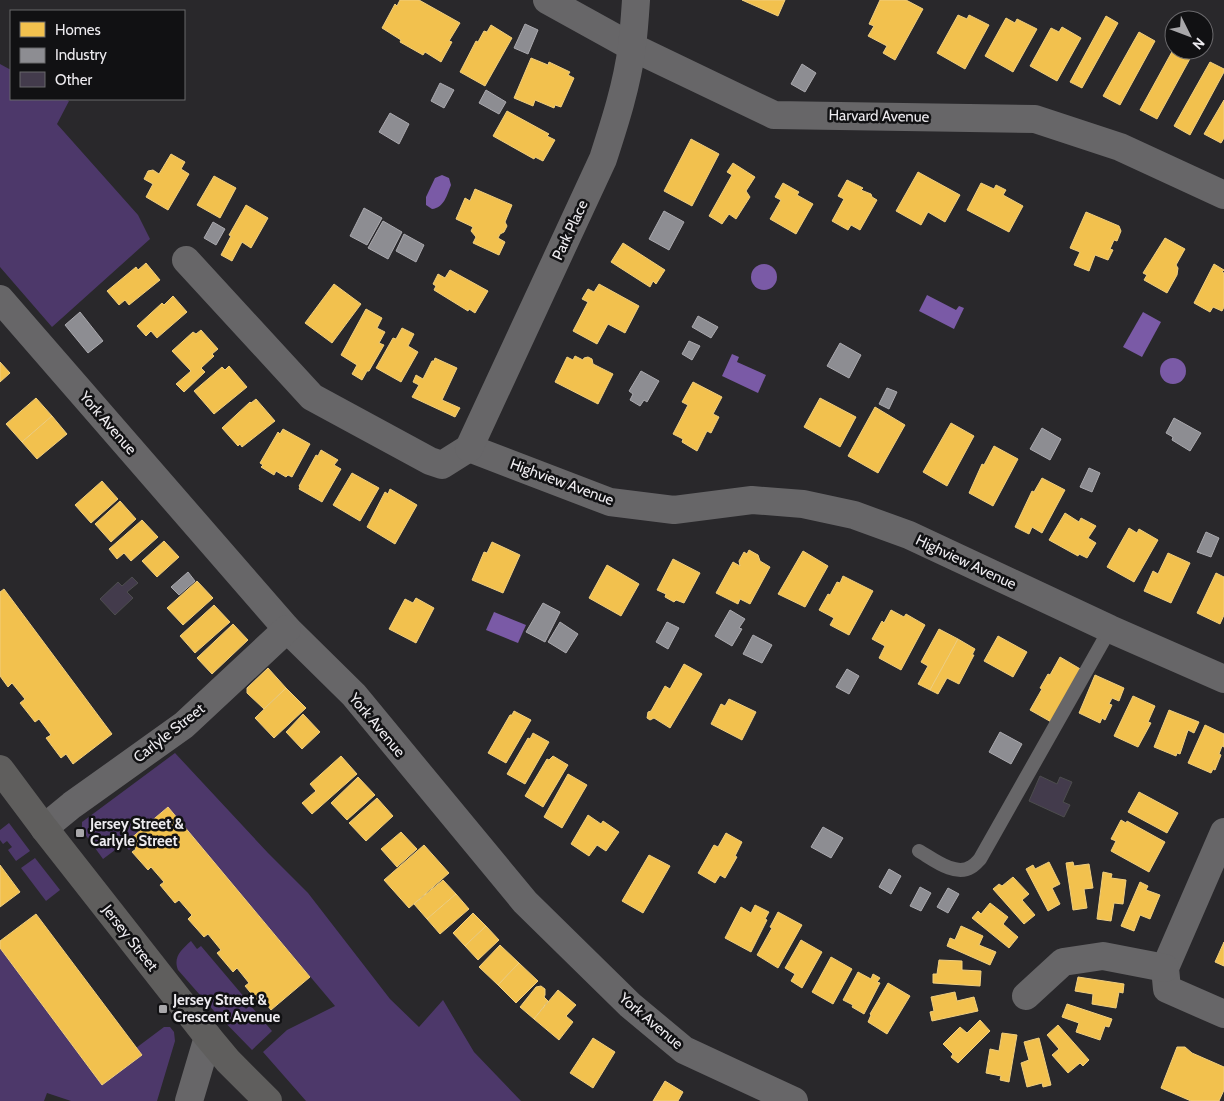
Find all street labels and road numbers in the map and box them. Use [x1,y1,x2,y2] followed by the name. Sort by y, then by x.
[829,106,930,126] street label: Harvard Avenue
[548,197,592,263] street label: Park Place
[75,387,141,459] street label: York Avenue
[508,455,617,509] street label: Highview Avenue
[913,531,1020,593] street label: Highview Avenue
[344,689,409,761] street label: York Avenue
[130,700,208,766] street label: Carlyle Street
[98,900,162,975] street label: Jersey Street
[615,988,687,1053] street label: York Avenue

